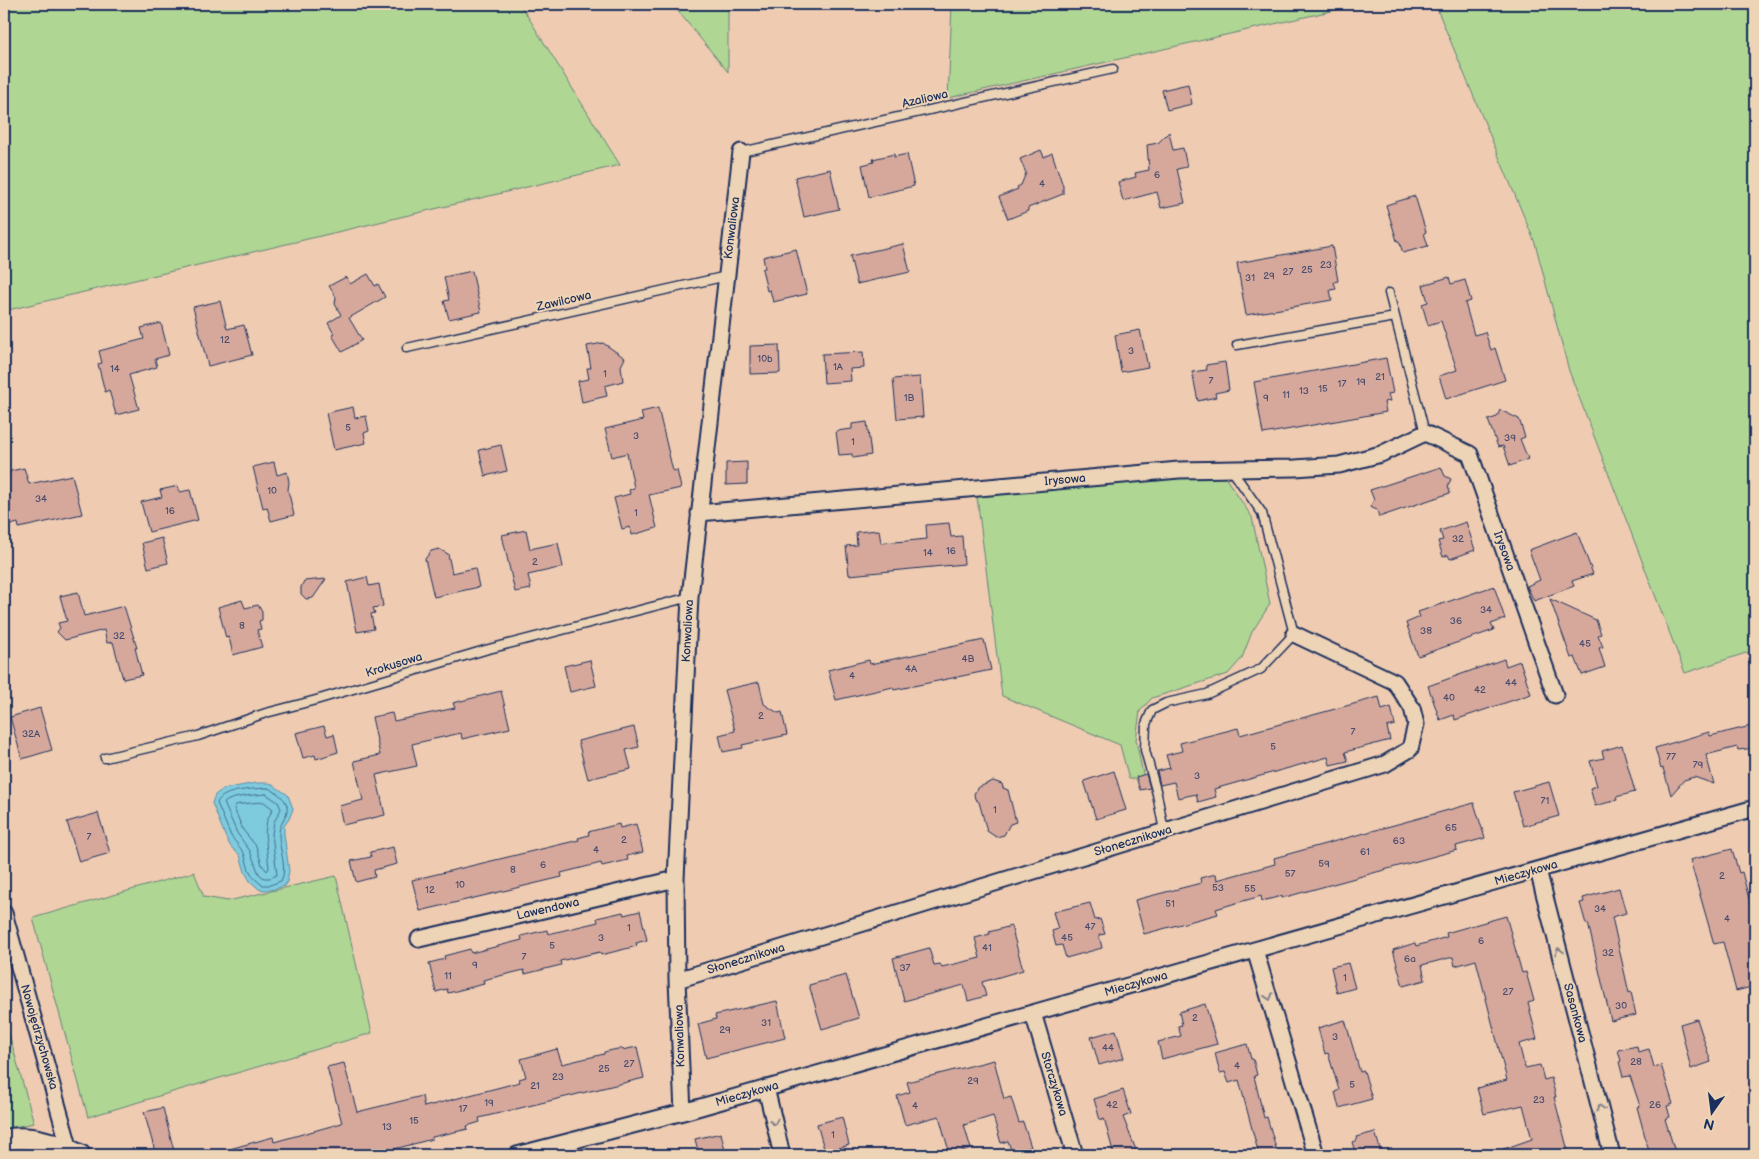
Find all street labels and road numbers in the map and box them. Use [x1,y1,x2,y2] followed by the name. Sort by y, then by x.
[901,86,950,112] street label: Azaliowa
[721,196,743,260] street label: Konwaliowa
[534,287,593,315] street label: Zawilcowa
[1044,471,1086,489] street label: Irysowa
[1490,529,1518,573] street label: Irysowa
[679,599,697,663] street label: Konwaliowa
[364,649,424,681] street label: Krokusowa
[1092,822,1174,860] street label: Słonecznikowa
[1493,857,1560,889] street label: Mieczykowa
[515,894,581,923] street label: Lawendowa
[705,940,787,978] street label: Słonecznikowa
[1103,968,1170,1000] street label: Mieczykowa
[1560,982,1590,1044] street label: Sasankowa
[17,983,61,1092] street label: Nowojędrzychowska
[671,1004,689,1068] street label: Konwaliowa
[1037,1050,1071,1118] street label: Storczykowa
[714,1078,781,1110] street label: Mieczykowa

